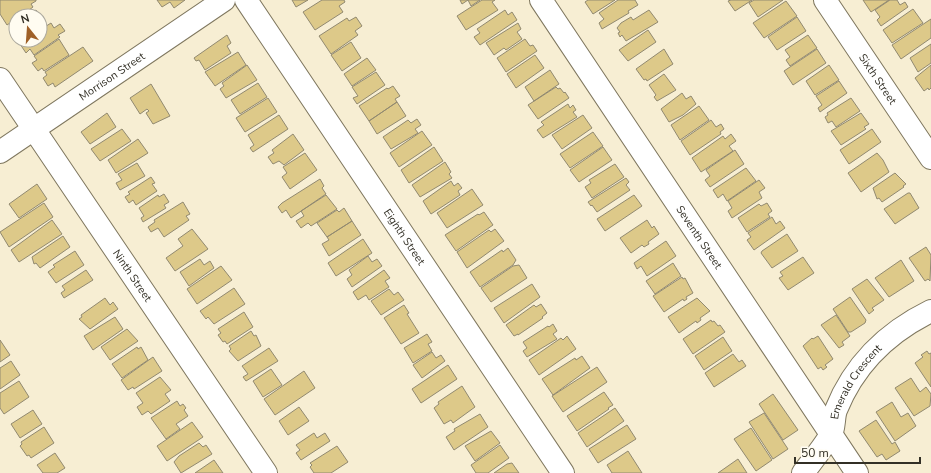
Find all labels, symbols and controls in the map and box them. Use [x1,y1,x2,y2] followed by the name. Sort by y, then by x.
[8,8,48,48] north arrow
[19,11,31,27] text: N
[76,49,148,104] street label: Morrison Street
[855,51,900,108] street label: Sixth Street
[672,203,726,272] street label: Seventh Street
[380,206,429,268] street label: Eighth Street
[109,247,155,305] street label: Ninth Street
[827,341,885,420] street label: Emerald Crescent
[795,439,920,465] scale bar
[801,445,829,461] text: 50 m

